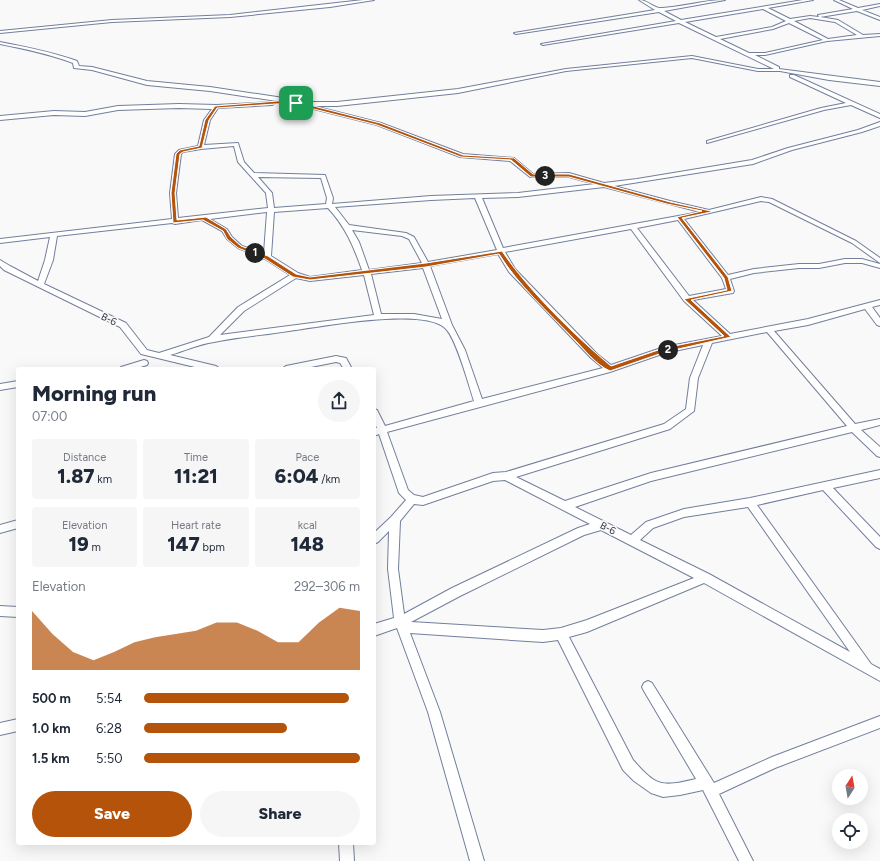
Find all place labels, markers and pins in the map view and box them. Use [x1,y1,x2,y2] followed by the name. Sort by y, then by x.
[279,86,313,120] pin
[535,166,555,186] pin: 3
[245,243,265,263] pin: 1
[658,340,678,360] pin: 2

